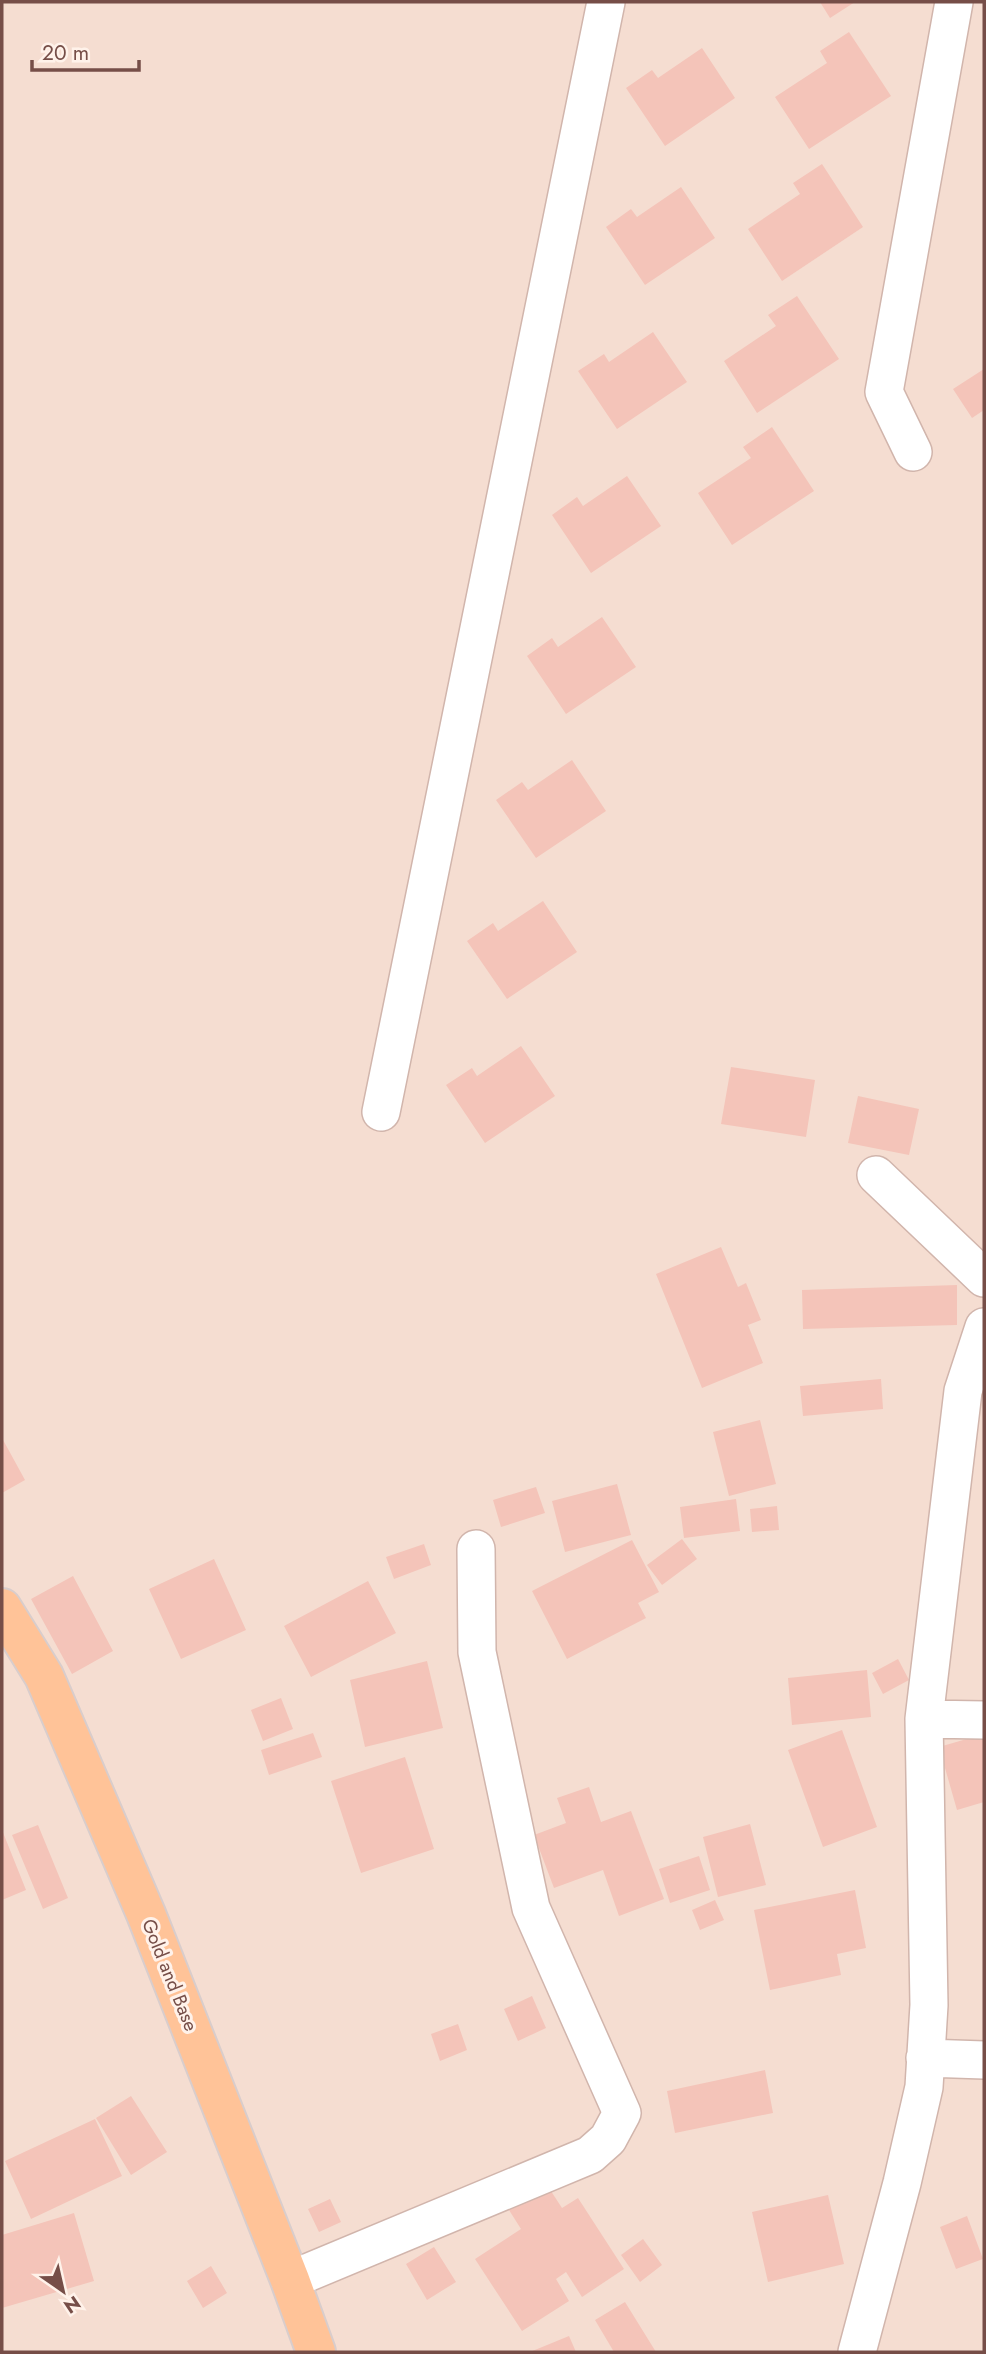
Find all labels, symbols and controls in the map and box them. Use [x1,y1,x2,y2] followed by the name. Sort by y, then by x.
[32,28,138,72] scale bar
[42,38,89,68] text: 20 m
[135,1915,205,2035] street label: Gold and Base
[28,2256,98,2326] north arrow
[58,2289,86,2320] text: N

